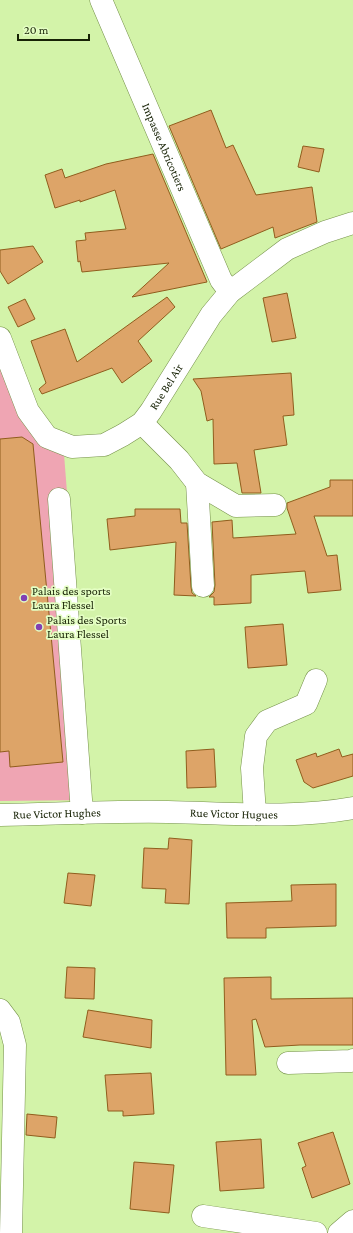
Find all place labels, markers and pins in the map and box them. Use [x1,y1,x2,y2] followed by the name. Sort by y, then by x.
[32,584,111,612] place label: Palais des sports Laura Flessel
[19,593,29,603] marker: Palais des sports Laura Flessel
[47,613,127,641] place label: Palais des Sports Laura Flessel
[34,622,44,632] marker: Palais des Sports Laura Flessel

